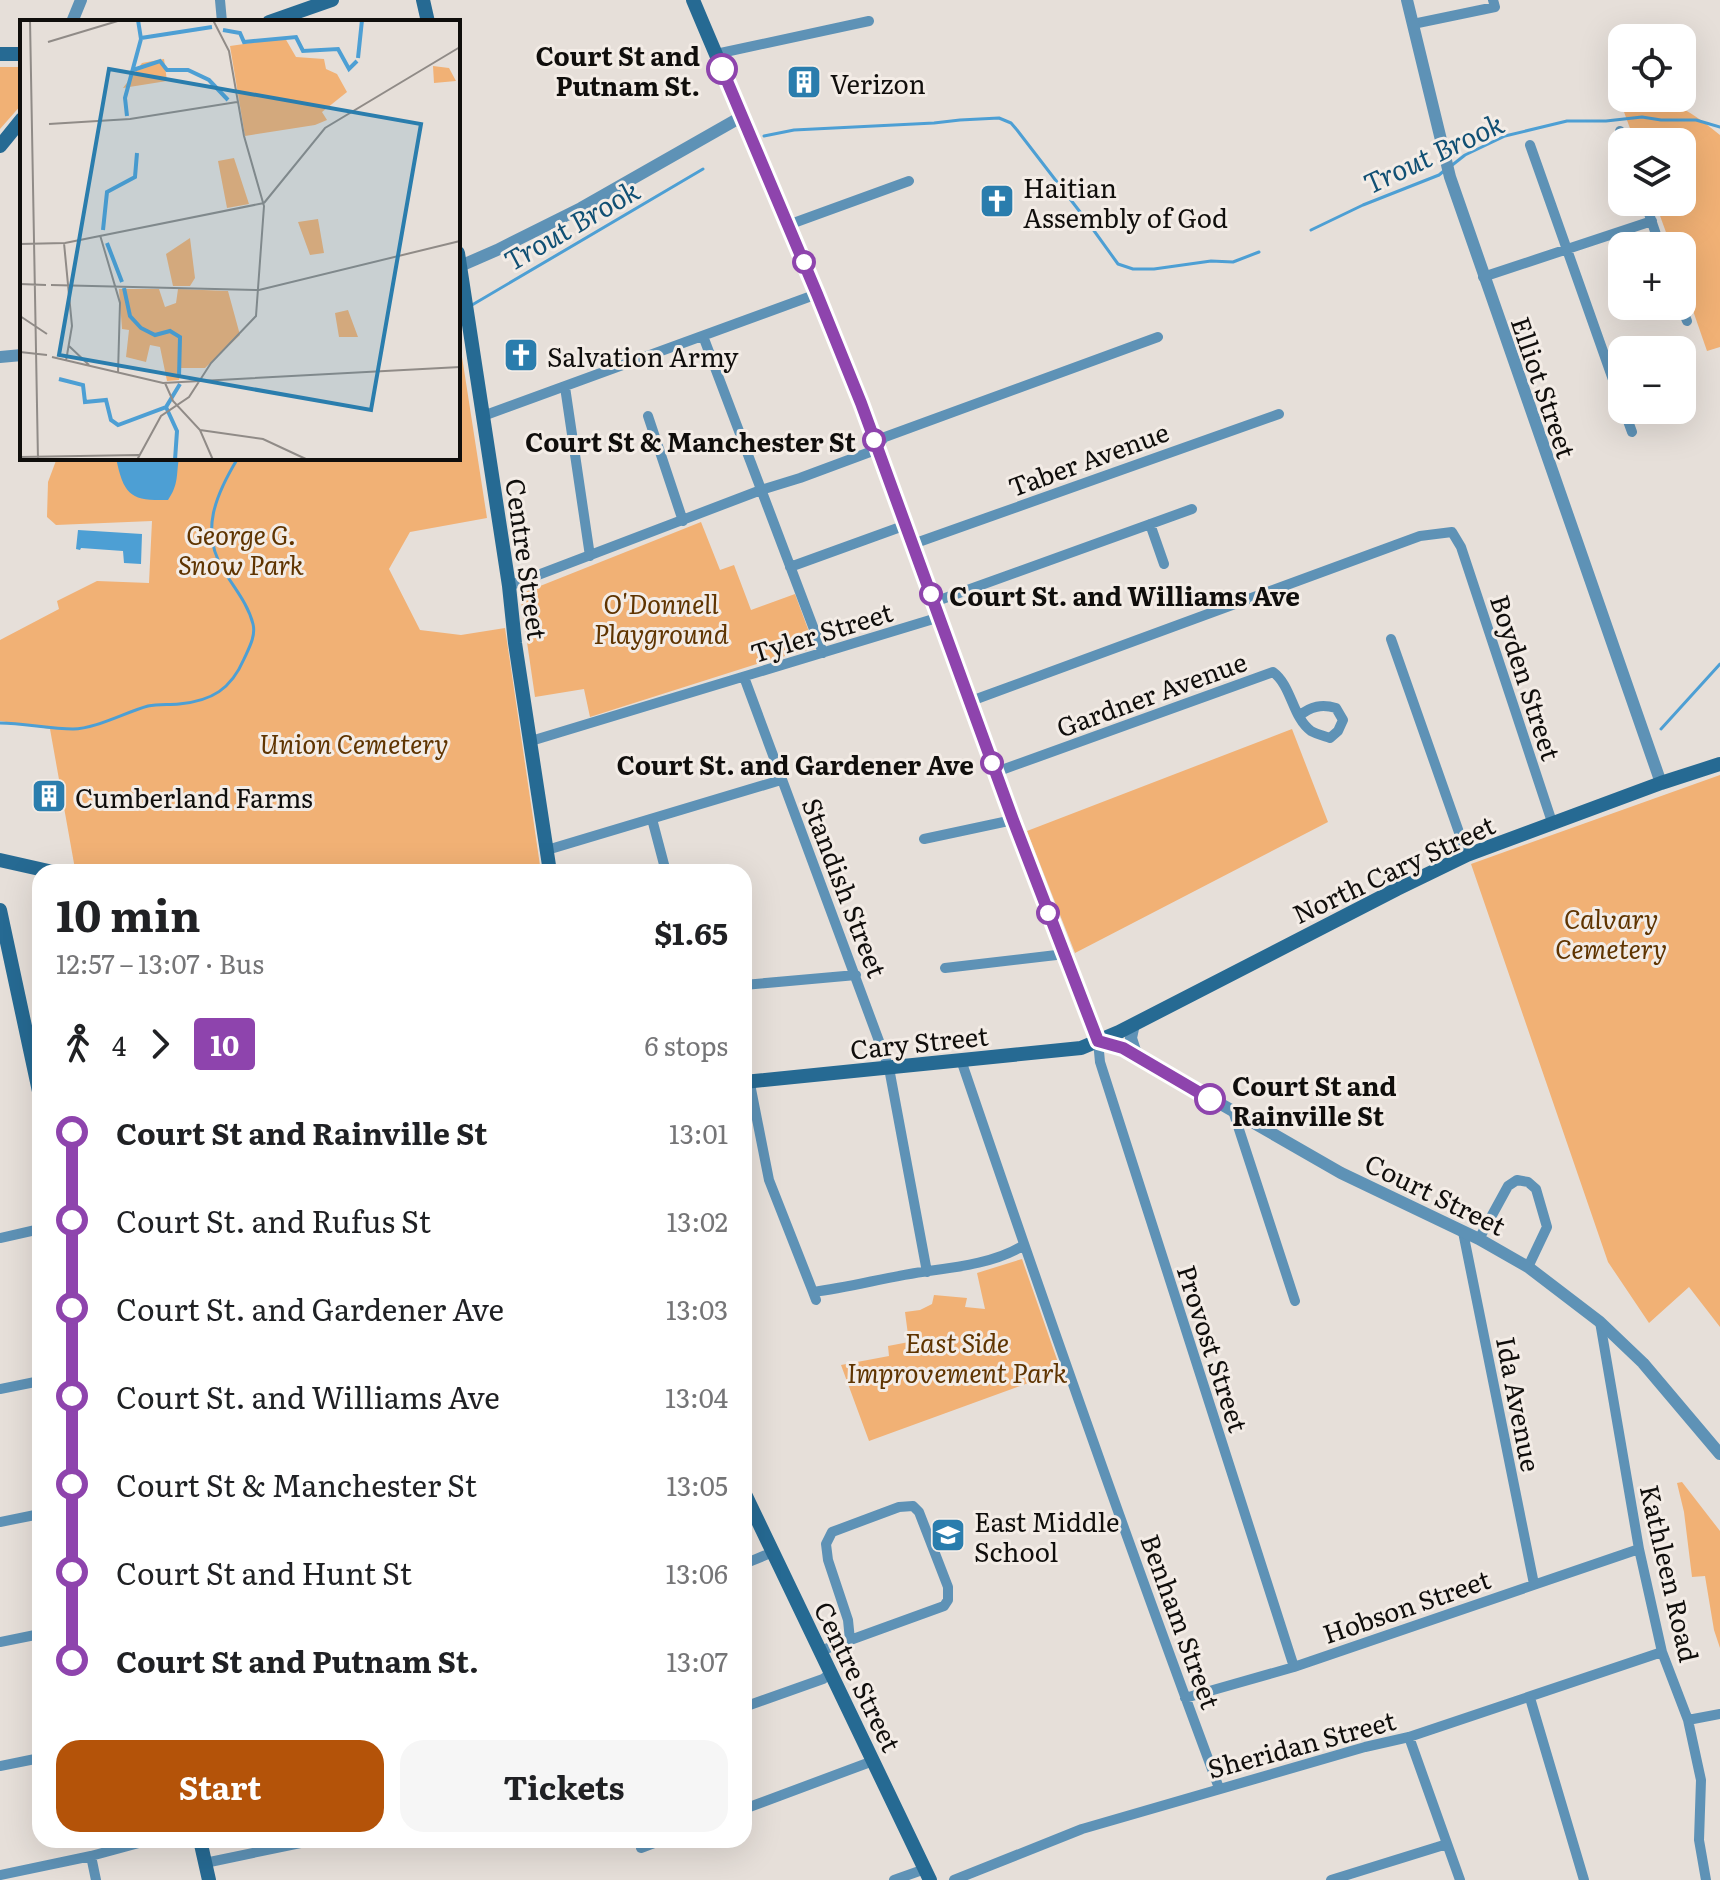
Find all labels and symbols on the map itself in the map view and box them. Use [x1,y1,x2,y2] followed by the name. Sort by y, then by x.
[20,20,460,460] inset map
[535,35,700,104] place label: Court St and Putnam St.
[707,54,737,84] marker: Court St and Putnam St.
[785,63,823,101] building icon: Verizon
[830,63,926,102] place label: Verizon
[1356,101,1511,203] water label: Trout Brook
[1023,167,1228,236] place label: Haitian Assembly of God
[495,168,647,280] water label: Trout Brook
[978,182,1016,220] church icon: Haitian Assembly of God
[793,251,815,273] unlabelled marker
[1503,311,1588,464] street label: Elliot Street
[502,336,540,374] church icon: Salvation Army
[547,336,739,375] place label: Salvation Army
[1002,411,1174,505] street label: Taber Avenue
[525,421,857,460] place label: Court St & Manchester St
[863,429,885,451] marker: Court St & Manchester St
[497,476,559,643] street label: Centre Street
[178,514,305,583] park label: George G. Snow Park
[949,575,1300,614] place label: Court St. and Williams Ave
[593,583,729,652] park label: O'Donnell Playground
[920,583,942,605] marker: Court St. and Williams Ave
[1482,589,1572,765] street label: Boyden Street
[745,591,897,671] street label: Tyler Street
[1050,640,1252,746] street label: Gardner Avenue
[259,723,449,762] park label: Union Cemetery
[617,744,974,783] place label: Court St. and Gardener Ave
[981,752,1003,774] marker: Court St. and Gardener Ave
[30,777,68,815] building icon: Cumberland Farms
[75,777,313,816] place label: Cumberland Farms
[794,792,898,983] street label: Standish Street
[1285,804,1501,932] street label: North Cary Street
[1555,898,1667,967] park label: Calvary Cemetery
[1037,902,1059,924] unlabelled marker
[848,1014,990,1068] street label: Cary Street
[1232,1065,1397,1134] place label: Court St and Rainville St
[1195,1084,1225,1114] marker: Court St and Rainville St
[1359,1142,1513,1244] street label: Court Street
[1169,1259,1260,1437] street label: Provost Street
[847,1322,1068,1391] park label: East Side Improvement Park
[1488,1333,1552,1475] street label: Ida Avenue
[1632,1481,1710,1666] street label: Kathleen Road
[974,1501,1120,1570] place label: East Middle School
[929,1516,967,1554] school or university icon: East Middle School
[1132,1528,1232,1714] street label: Benham Street
[1317,1558,1496,1652] street label: Hobson Street
[806,1594,912,1758] street label: Centre Street
[1203,1699,1400,1787] street label: Sheridan Street

